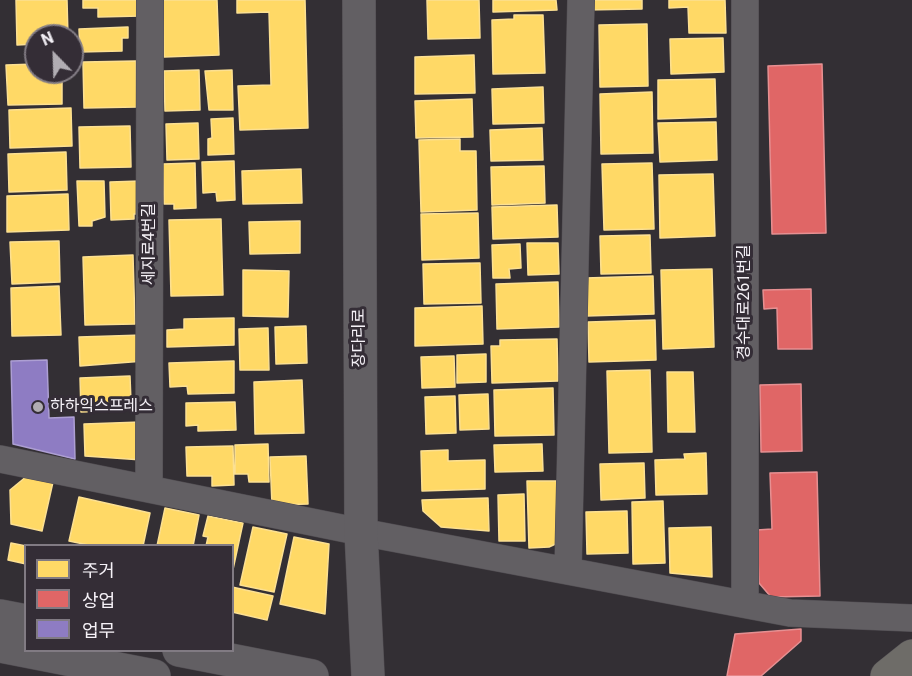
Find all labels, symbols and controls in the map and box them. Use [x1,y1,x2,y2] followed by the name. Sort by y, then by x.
[24,24,84,84] north arrow
[39,28,56,50] text: N
[140,203,160,285] street label: 세지로4번길
[735,244,755,360] street label: 경수대로261번길
[350,309,370,367] street label: 장다리로
[50,397,153,417] place label: 하하익스프레스
[31,400,45,414] marker: 하하익스프레스
[24,544,234,652] legend
[82,560,115,581] text: 주거
[82,590,115,611] text: 상업
[82,620,115,641] text: 업무

